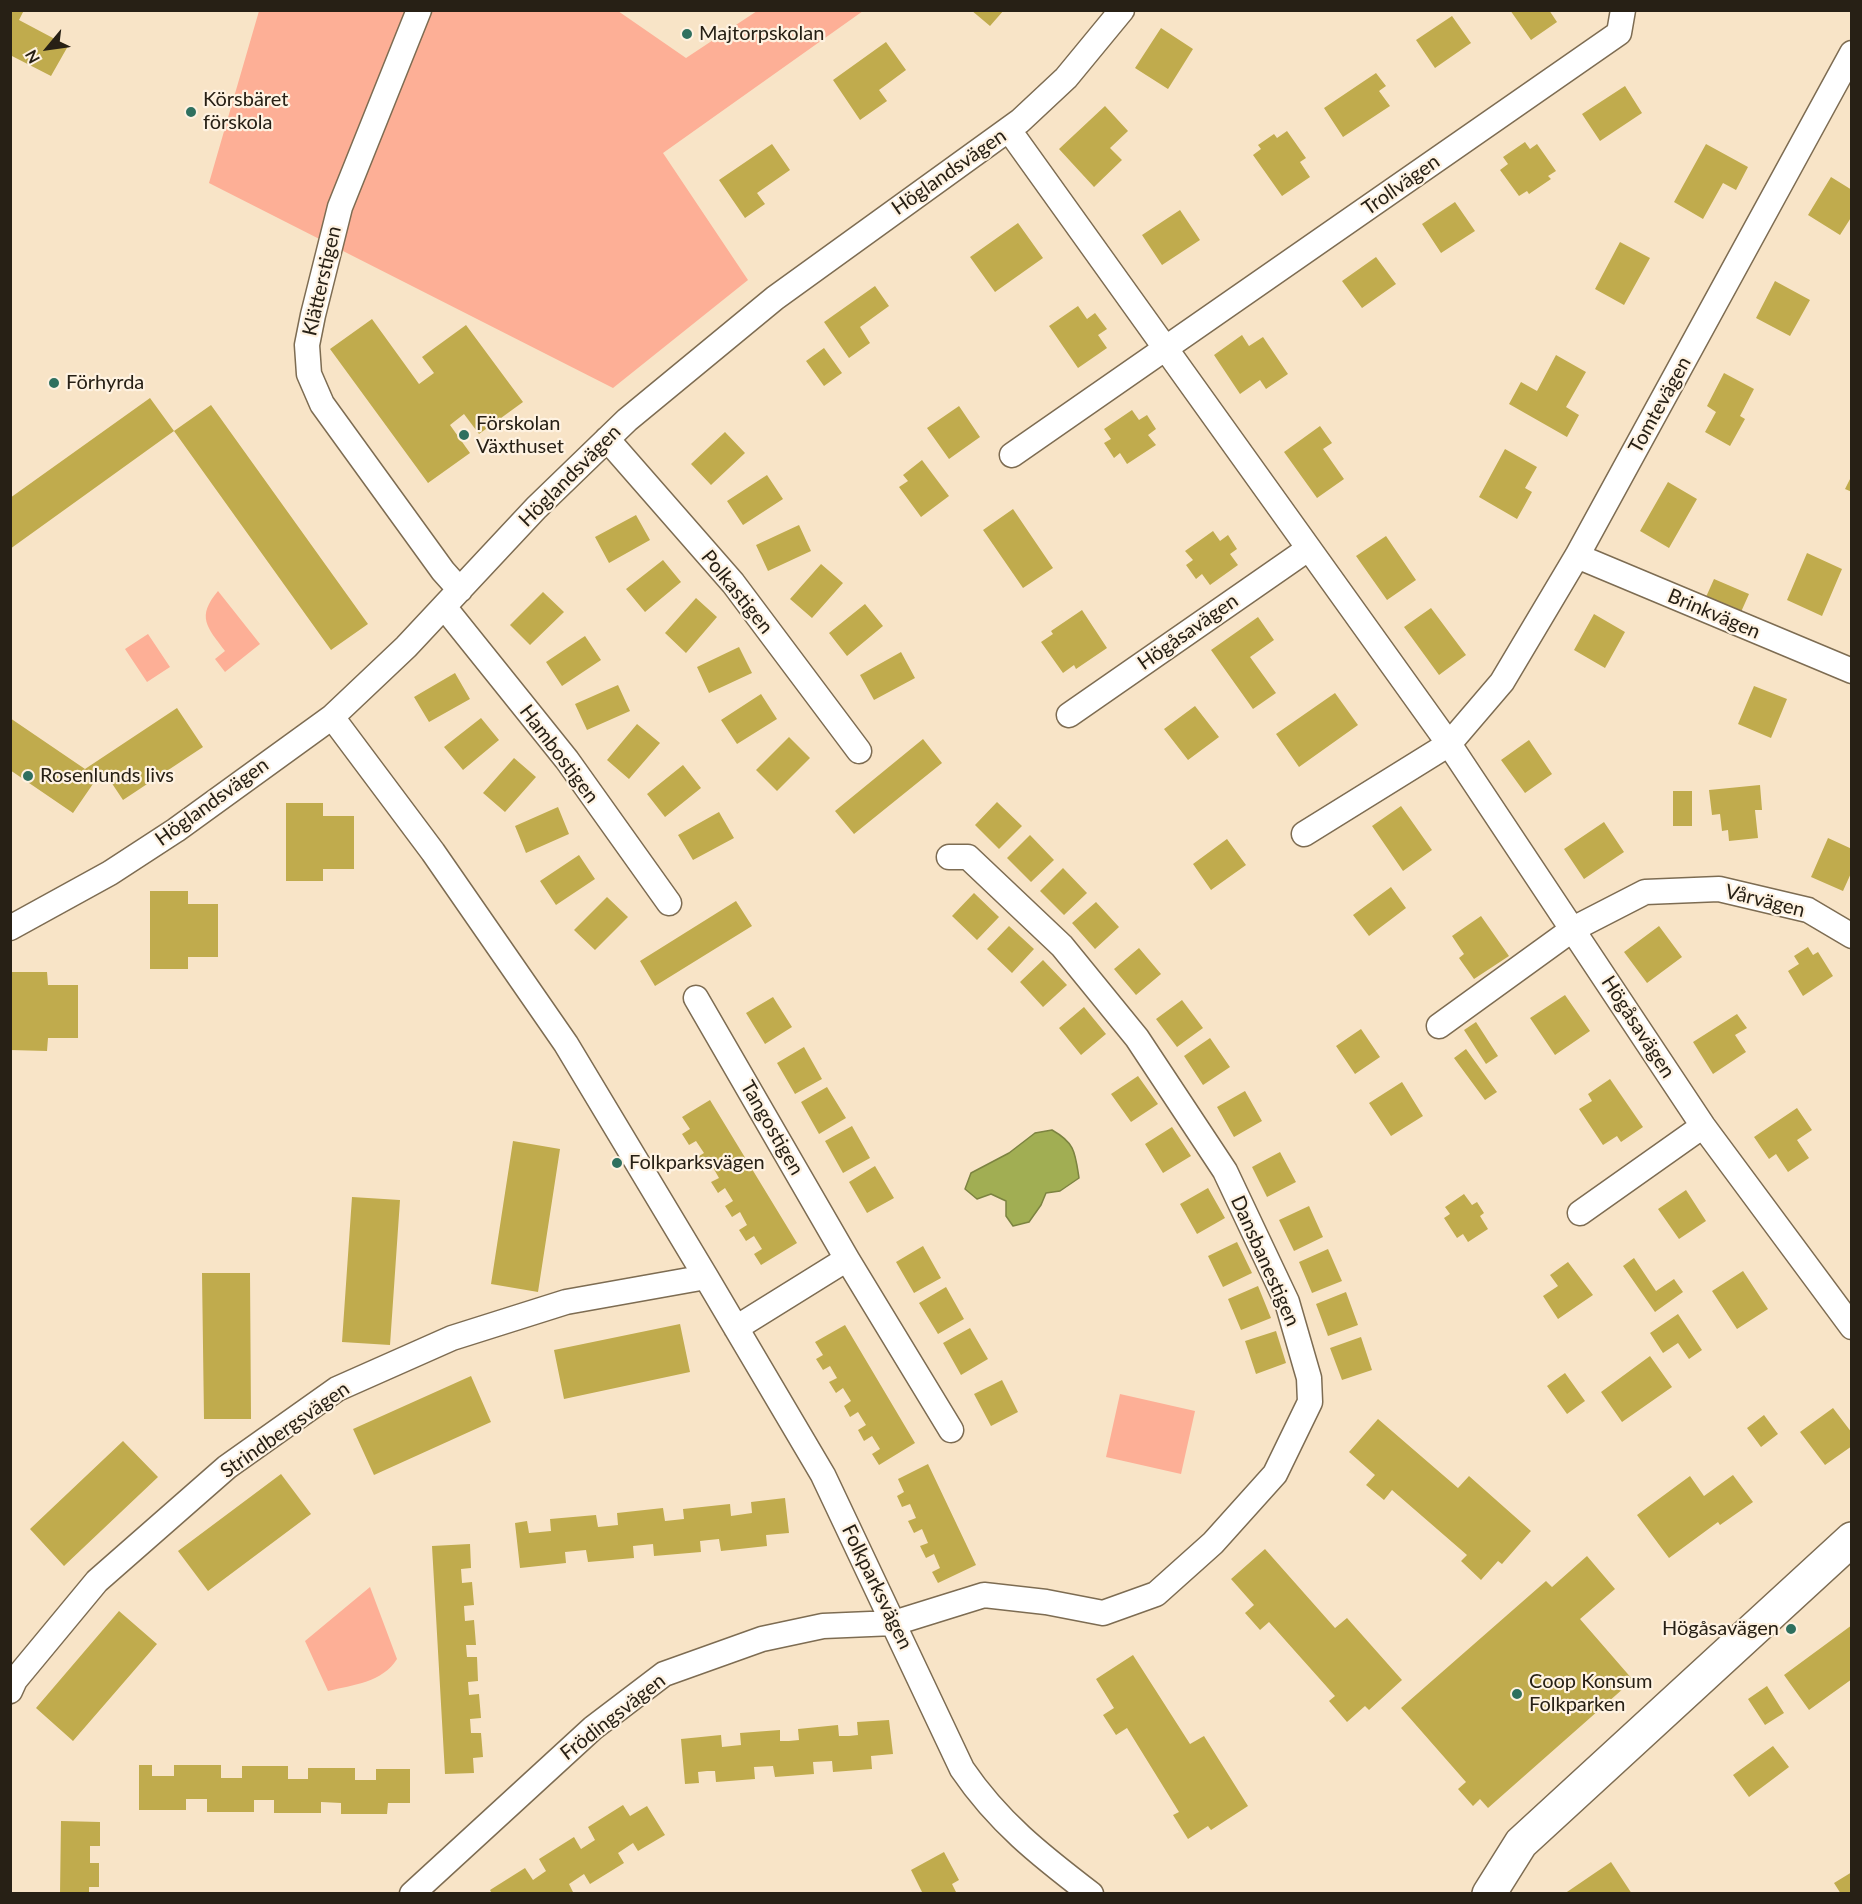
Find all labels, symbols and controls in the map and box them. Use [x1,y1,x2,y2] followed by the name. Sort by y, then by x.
[18,18,78,78] north arrow
[699,22,824,46] place label: Majtorpskolan
[680,27,694,41] marker: Majtorpskolan
[21,47,43,67] text: N
[203,88,288,135] place label: Körsbäret förskola
[184,105,198,119] marker: Körsbäret förskola
[887,124,1011,220] street label: Höglandsvägen
[1358,150,1444,220] street label: Trollvägen
[298,224,346,338] street label: Klätterstigen
[1624,353,1696,457] street label: Tomtevägen
[66,371,144,395] place label: Förhyrda
[47,376,61,390] marker: Förhyrda
[476,412,564,459] place label: Förskolan Växthuset
[514,420,626,532] street label: Höglandsvägen
[457,428,471,442] marker: Förskolan Växthuset
[696,545,778,639] street label: Polkastigen
[1664,584,1764,644] street label: Brinkvägen
[1133,589,1243,675] street label: Högåsavägen
[514,700,604,808] street label: Hambostigen
[151,753,273,851] street label: Höglandsvägen
[40,764,174,788] place label: Rosenlunds livs
[21,769,35,783] marker: Rosenlunds livs
[1723,880,1807,922] street label: Vårvägen
[1596,971,1680,1083] street label: Högåsavägen
[735,1076,809,1180] street label: Tangostigen
[629,1151,765,1175] place label: Folkparksvägen
[610,1156,624,1170] marker: Folkparksvägen
[1225,1192,1305,1330] street label: Dansbanestigen
[216,1377,354,1483] street label: Strindbergsvägen
[836,1521,918,1653] street label: Folkparksvägen
[1662,1617,1779,1641] place label: Högåsavägen
[1784,1622,1798,1636] marker: Högåsavägen
[556,1669,670,1765] street label: Frödingsvägen
[1529,1670,1652,1717] place label: Coop Konsum Folkparken
[1510,1687,1524,1701] marker: Coop Konsum Folkparken

